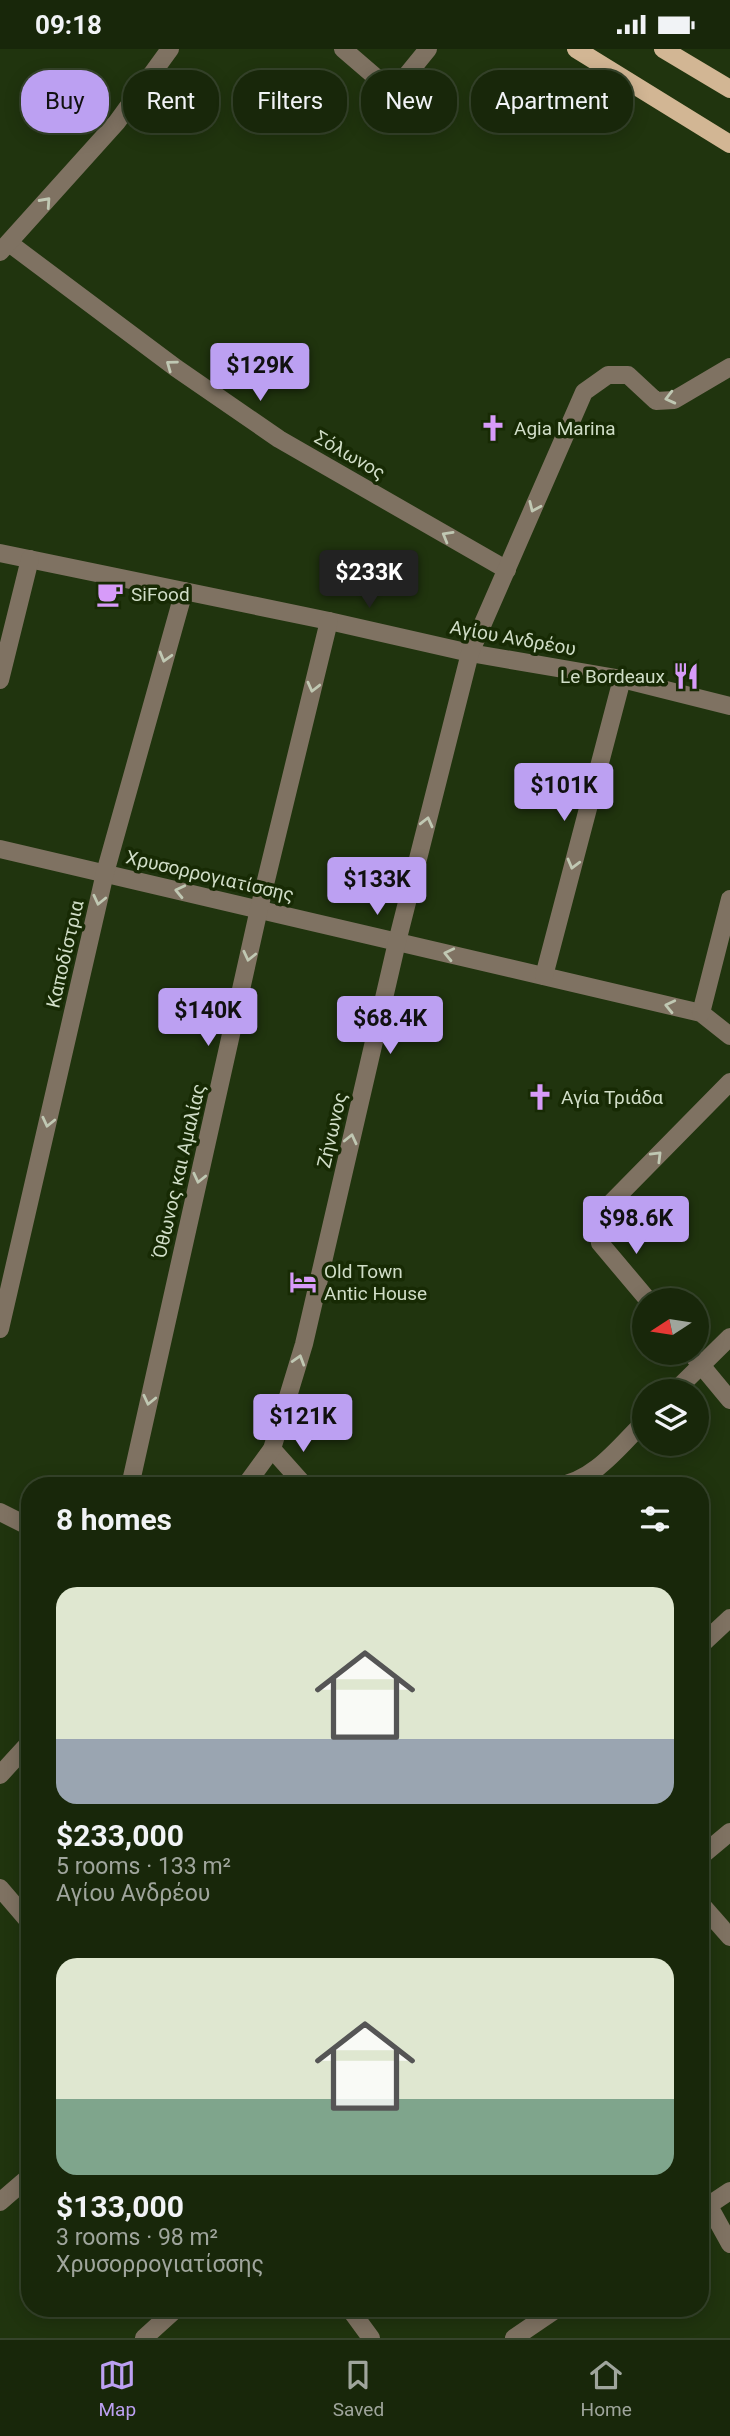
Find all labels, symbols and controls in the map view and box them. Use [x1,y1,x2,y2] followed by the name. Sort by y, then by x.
[35,10,102,40] text: 09:18
[21,70,109,133] chip: Buy
[123,70,219,133] chip: Rent
[233,70,347,133] chip: Filters
[361,70,457,133] chip: New
[471,70,633,133] chip: Apartment
[38,197,50,210] one-way arrow
[211,343,309,403] pin: $129K
[226,352,294,379] text: $129K
[166,360,179,373] one-way arrow
[664,390,676,404] one-way arrow
[478,413,508,443] church icon: Agia Marina
[514,417,616,440] place label: Agia Marina
[311,426,389,484] street label: Σόλωνος
[528,500,542,512] one-way arrow
[442,531,455,544] one-way arrow
[320,551,418,610] pin: $233K
[335,559,403,586] text: $233K
[95,579,125,609] cafe icon: SiFood
[131,583,190,606] place label: SiFood
[448,616,578,660] street label: Αγίου Ανδρέου
[159,651,174,663] one-way arrow
[671,661,701,691] restaurant icon: Le Bordeaux
[560,665,666,688] place label: Le Bordeaux
[306,681,321,693] one-way arrow
[515,763,613,823] pin: $101K
[530,772,598,799] text: $101K
[419,816,433,828] one-way arrow
[124,845,296,907] street label: Χρυσορρογιατίσσης
[328,857,426,917] pin: $133K
[567,857,581,869] one-way arrow
[343,866,411,893] text: $133K
[174,884,186,899] one-way arrow
[93,894,107,906] one-way arrow
[41,898,89,1010] street label: Καποδίστρια
[443,948,455,962] one-way arrow
[242,950,257,962] one-way arrow
[159,989,257,1048] pin: $140K
[174,997,242,1024] text: $140K
[333,997,447,1056] pin: $68.4K
[664,1000,676,1014] one-way arrow
[353,1005,427,1032] text: $68.4K
[148,1082,210,1261] street label: Όθωνος και Αμαλίας
[525,1082,555,1112] church icon: Αγία Τριάδα
[561,1086,663,1109] place label: Αγία Τριάδα
[312,1090,352,1170] street label: Ζήνωνος
[42,1115,56,1127] one-way arrow
[343,1133,358,1145] one-way arrow
[649,1151,662,1164] one-way arrow
[192,1172,207,1184] one-way arrow
[579,1197,693,1256] pin: $98.6K
[599,1205,673,1232] text: $98.6K
[324,1260,427,1305] place label: Old Town Antic House
[288,1267,318,1297] hotel icon: Old Town Antic House
[632,1288,709,1365] north arrow
[632,1288,709,1456] map controls
[291,1354,305,1367] one-way arrow
[632,1379,709,1456] button: layers
[143,1394,157,1406] one-way arrow
[254,1395,352,1454] pin: $121K
[269,1403,337,1430] text: $121K
[636,1500,674,1538] icon: filters
[56,1502,172,1537] text: 8 homes
[302,1632,428,1758] icon: home
[56,1818,184,1853] text: $233,000
[56,1853,231,1880] text: 5 rooms · 133 m²
[56,1880,210,1907] text: Αγίου Ανδρέου
[302,2003,428,2129] icon: home
[56,2189,184,2224] text: $133,000
[56,2224,218,2251] text: 3 rooms · 98 m²
[56,2251,264,2278] text: Χρυσορρογιατίσσης
[98,2356,136,2421] tab: Map
[333,2356,384,2421] tab: Saved
[581,2356,632,2421] tab: Home

